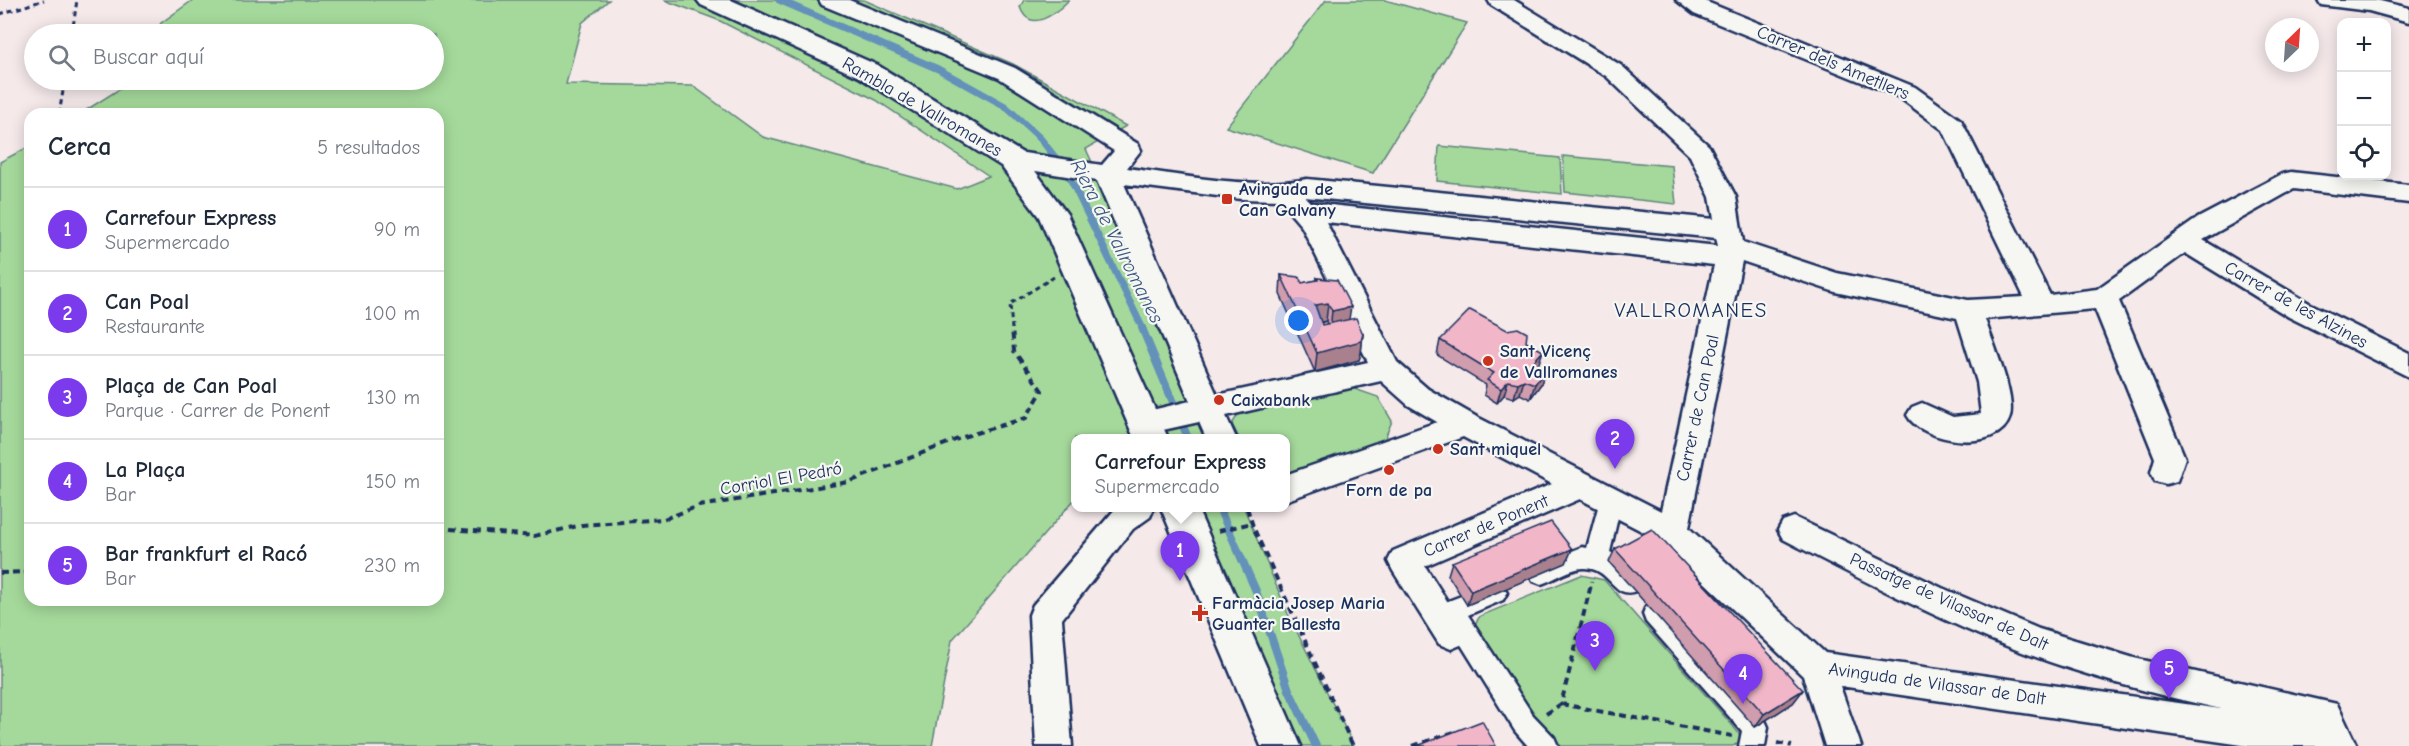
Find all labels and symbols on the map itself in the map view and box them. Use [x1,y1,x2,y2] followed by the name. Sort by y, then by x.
[2265,18,2319,72] north arrow
[1754,21,1912,105] street label: Carrer dels Ametllers
[838,53,1006,161] street label: Rambla de Vallromanes
[1066,155,1169,328] water label: Riera de Vallromanes
[1239,179,1337,221] place label: Avinguda de Can Galvany
[1220,192,1234,206] marker: Avinguda de Can Galvany
[2221,257,2371,353] street label: Carrer de les Alzines
[1614,298,1768,322] district label: VALLROMANES
[1284,306,1313,335] your location
[1672,333,1724,483] street label: Carrer de Can Poal
[1500,341,1618,383] place label: Sant Vicenç de Vallromanes
[1481,354,1495,368] marker: Sant Vicenç de Vallromanes
[1231,390,1310,411] place label: Caixabank
[1212,393,1226,407] marker: Caixabank
[1596,420,1634,469] pin: 2
[1450,439,1541,460] place label: Sant miquel
[1431,442,1445,456] marker: Sant miquel
[718,458,844,500] street label: Corriol El Pedró
[1382,463,1396,477] marker: Forn de pa
[1346,480,1432,501] place label: Forn de pa
[1420,490,1553,562] street label: Carrer de Ponent
[1160,532,1200,581] pin: 1
[1846,549,2052,656] street label: Passatge de Vilassar de Dalt
[1212,593,1385,635] place label: Farmàcia Josep Maria Guanter Ballesta
[1193,606,1207,620] marker: Farmàcia Josep Maria Guanter Ballesta
[1576,622,1614,671] pin: 3
[2150,650,2188,699] pin: 5
[1724,654,1762,704] pin: 4
[1827,658,2048,710] street label: Avinguda de Vilassar de Dalt

